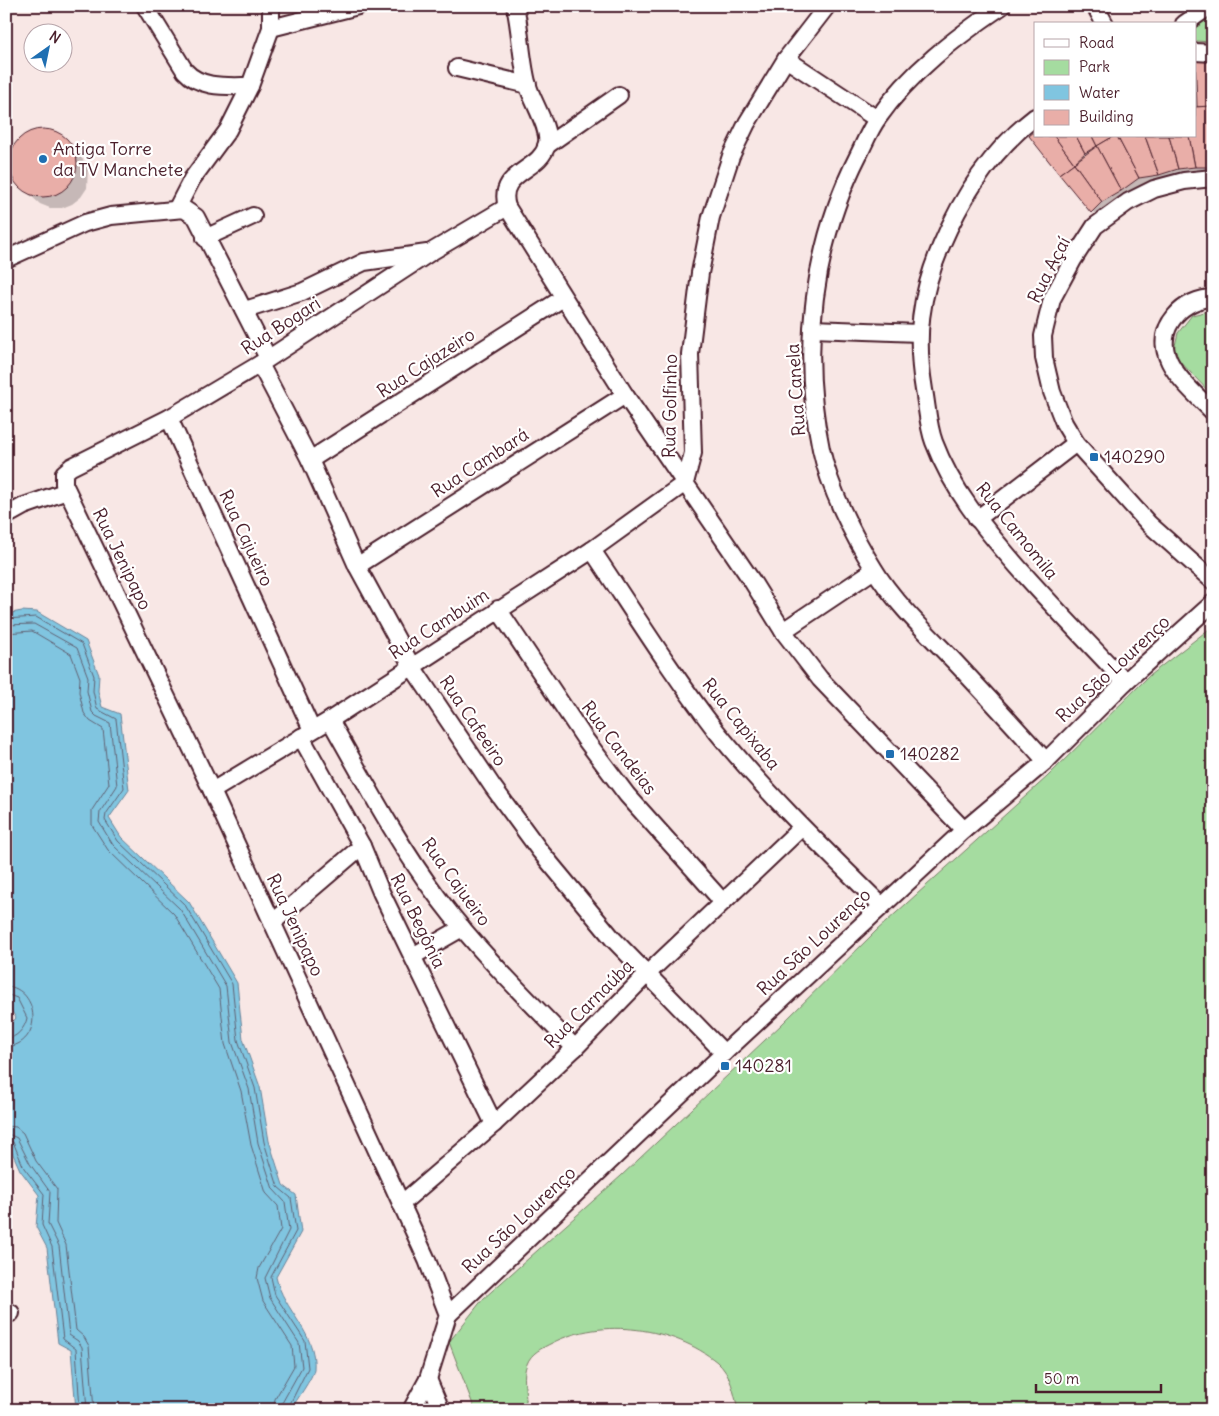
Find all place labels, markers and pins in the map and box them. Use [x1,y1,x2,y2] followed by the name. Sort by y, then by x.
[53,137,183,181] place label: Antiga Torre da TV Manchete
[37,153,49,165] marker: Antiga Torre da TV Manchete
[1104,445,1165,468] place label: 140290
[1088,451,1100,463] marker: 140290
[900,742,960,765] place label: 140282
[884,748,896,760] marker: 140282
[735,1054,792,1077] place label: 140281
[719,1060,731,1072] marker: 140281

